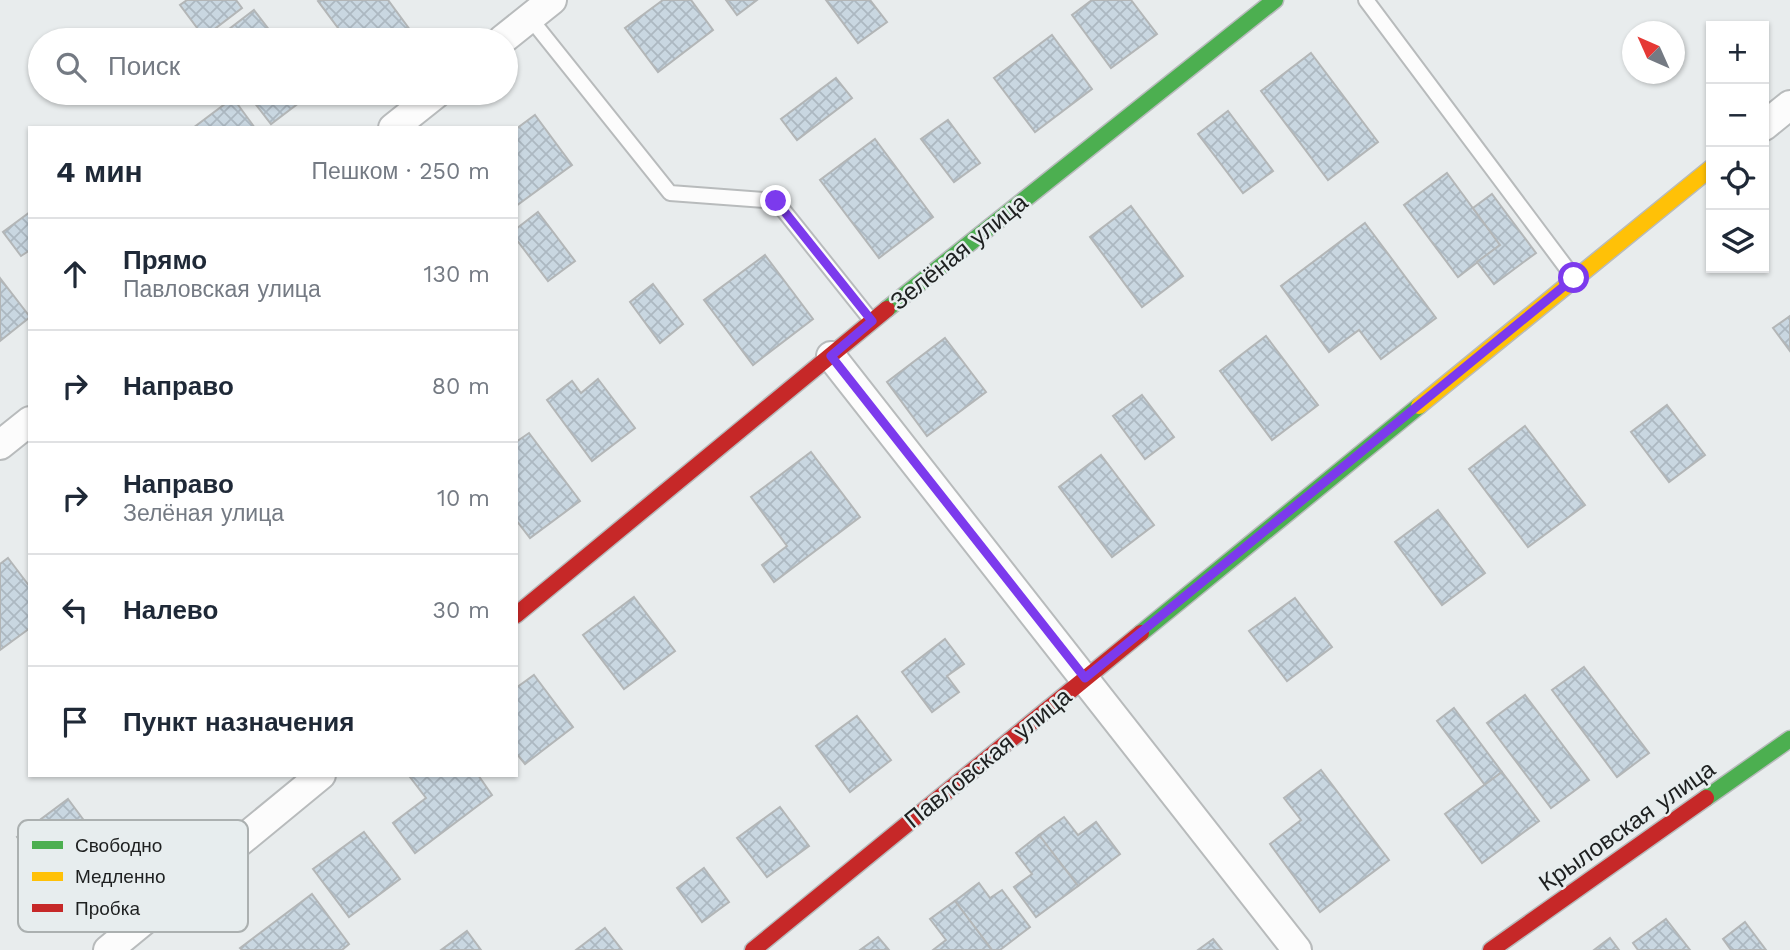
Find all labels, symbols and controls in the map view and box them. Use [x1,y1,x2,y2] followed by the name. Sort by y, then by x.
[1622,21,1685,84] north arrow
[1706,21,1769,273] map controls
[1706,21,1769,84] button: +
[28,28,518,105] search box
[52,48,90,86] icon: search
[108,51,180,81] text: Поиск
[1706,84,1769,147] button: −
[1706,147,1769,210] button: locate
[56,154,143,189] text: 4 мин
[312,158,490,185] text: Пешком · 250 m
[760,185,791,216] route end
[885,188,1034,316] street label: Зелёная улица
[1706,210,1769,273] button: layers
[123,245,207,275] text: Прямо
[56,255,94,293] icon: ahead
[424,261,490,288] text: 130 m
[1558,262,1589,293] route start
[123,276,321,303] text: Павловская улица
[56,367,94,405] icon: right
[123,371,234,401] text: Направо
[432,373,490,400] text: 80 m
[123,469,234,499] text: Направо
[56,479,94,517] icon: right
[437,485,490,512] text: 10 m
[123,500,284,527] text: Зелёная улица
[56,591,94,629] icon: left
[123,595,218,625] text: Налево
[433,597,490,624] text: 30 m
[899,682,1078,834] street label: Павловская улица
[56,703,94,741] icon: arrive
[123,707,354,737] text: Пункт назначения
[1534,754,1721,897] street label: Крыловская улица
[18,820,248,932] legend
[75,834,162,857] text: Свободно
[75,865,165,888] text: Медленно
[75,897,140,920] text: Пробка

